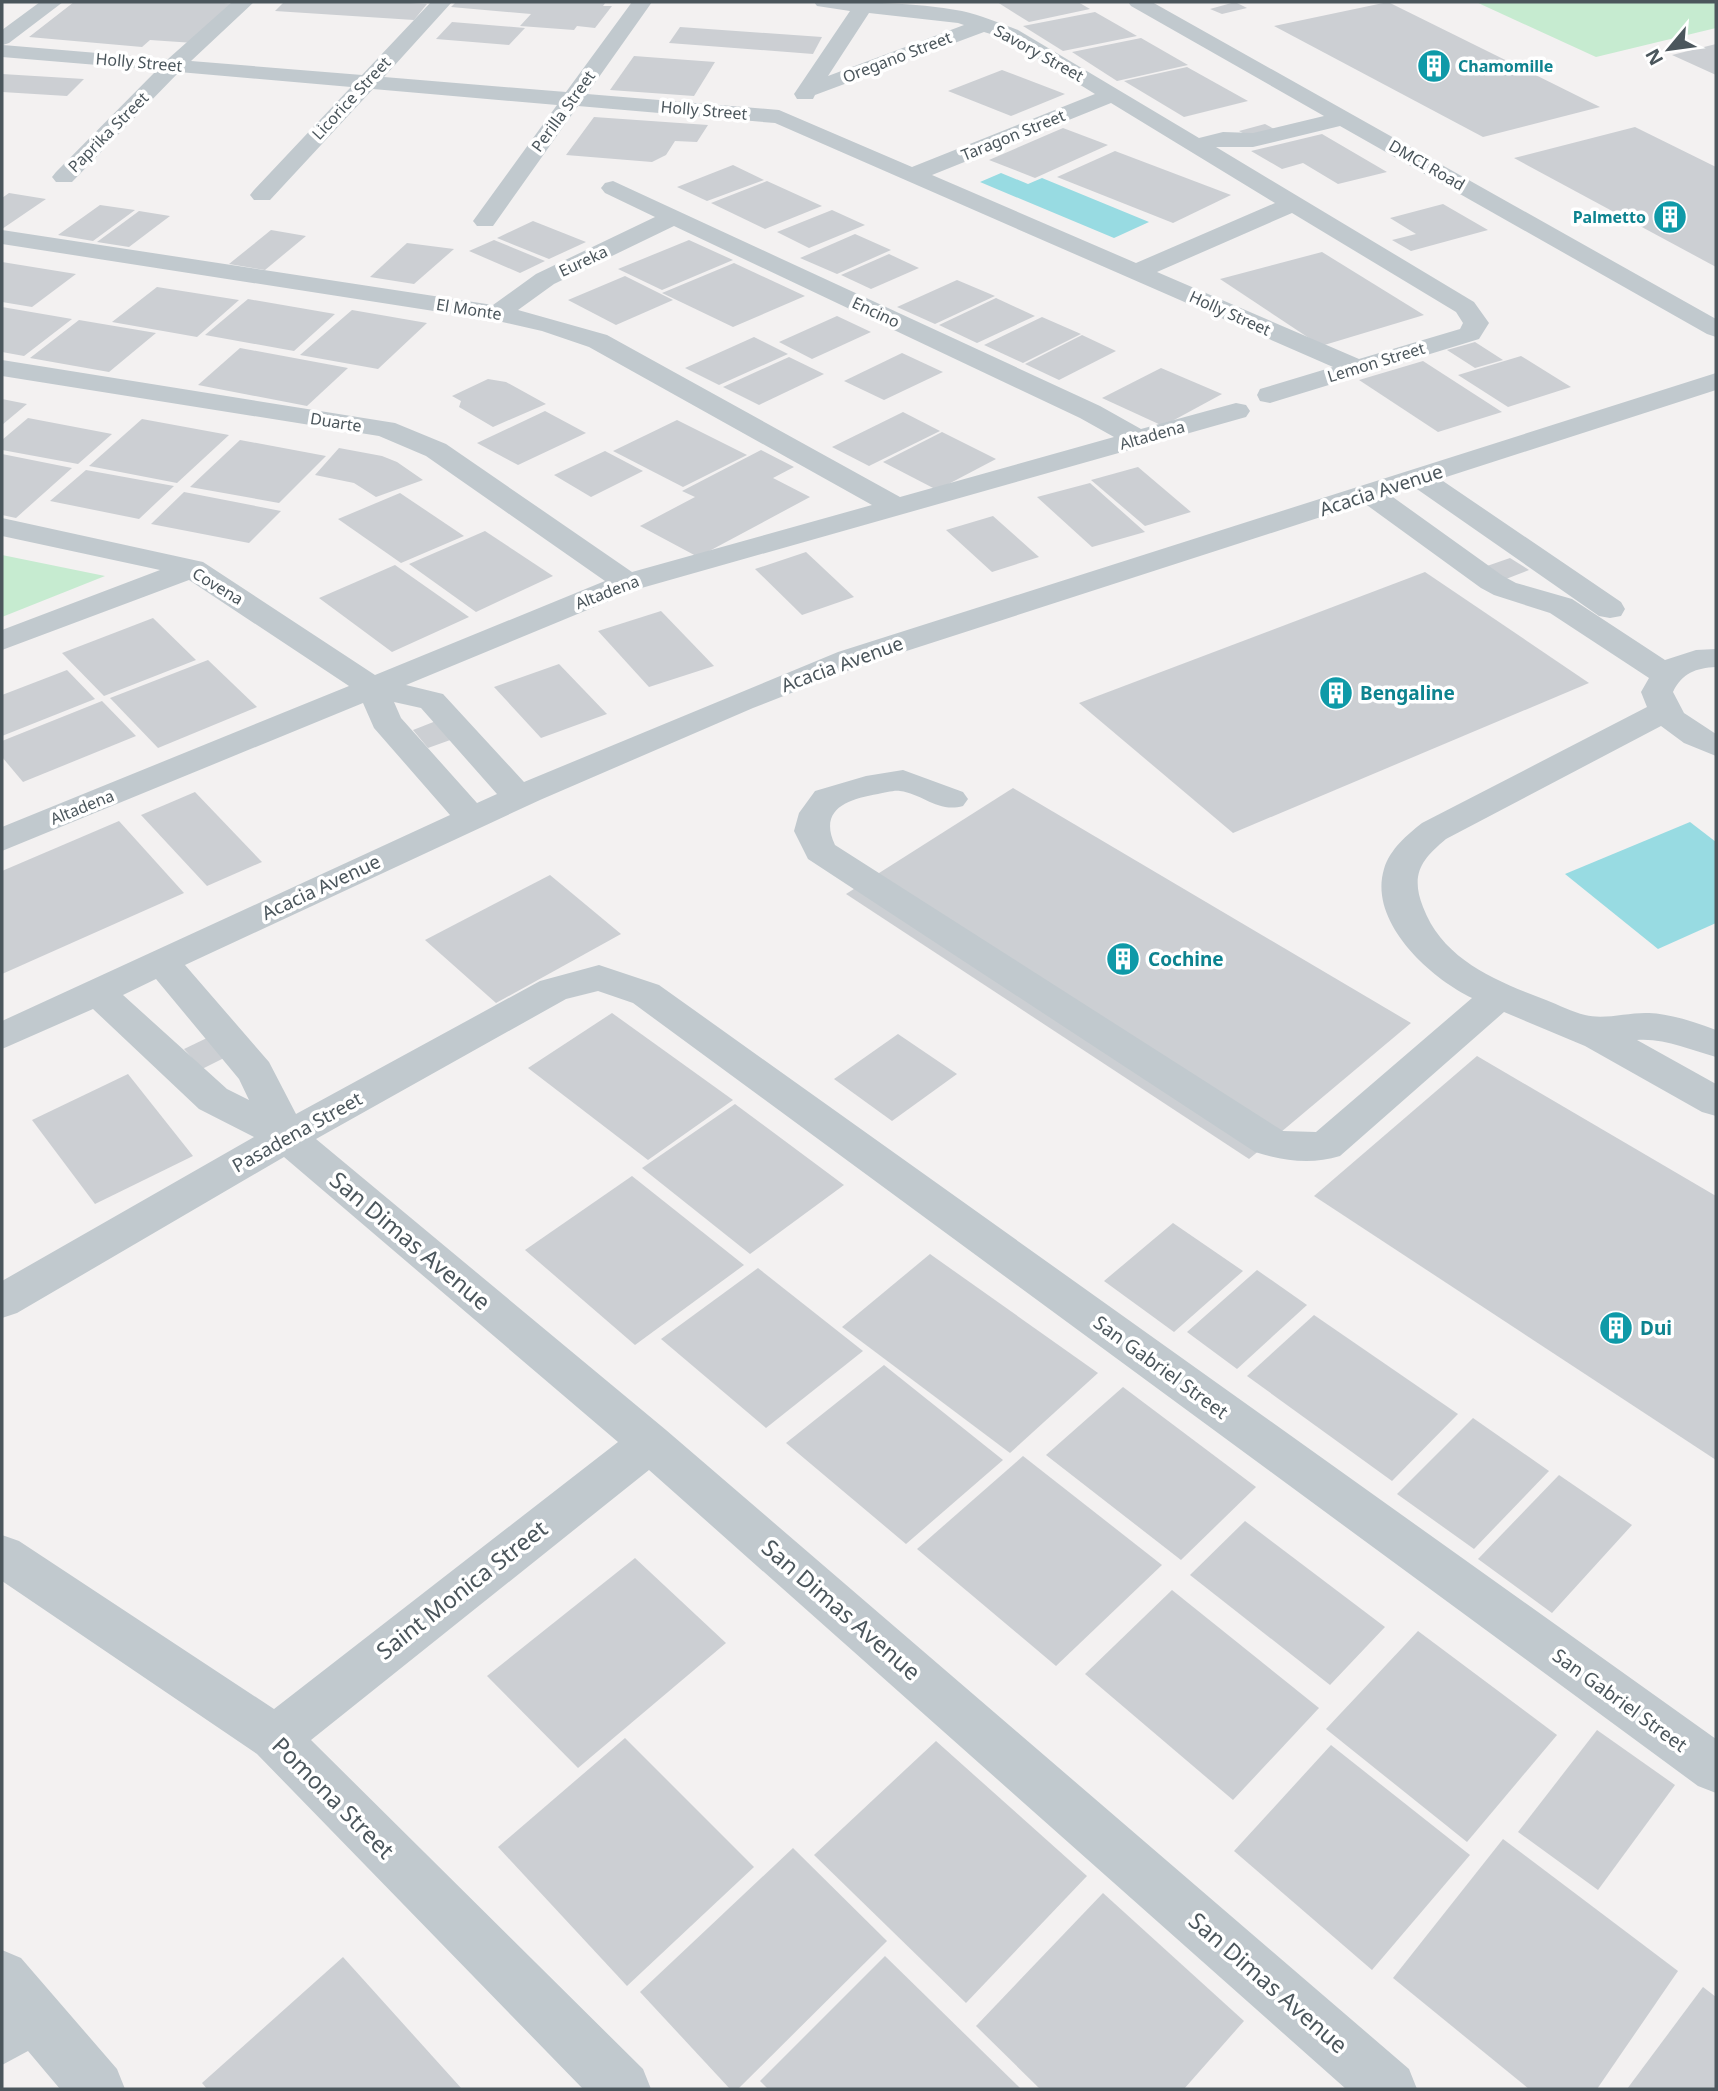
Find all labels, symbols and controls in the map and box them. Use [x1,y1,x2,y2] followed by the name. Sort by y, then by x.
[1634,14,1704,84] north arrow
[990,19,1088,87] street label: Savory Street
[839,26,955,88] street label: Oregano Street
[1639,44,1669,70] text: N
[95,47,183,77] street label: Holly Street
[1415,47,1453,85] building icon: Chamomille
[307,52,395,144] street label: Licorice Street
[1458,55,1553,77] place label: Chamomille
[526,66,600,156] street label: Perilla Street
[63,87,153,177] street label: Paprika Street
[660,95,748,125] street label: Holly Street
[958,104,1068,166] street label: Taragon Street
[1385,134,1469,196] street label: DMCI Road
[1651,198,1689,236] building icon: Palmetto
[1573,206,1646,228] place label: Palmetto
[555,240,611,282] street label: Eureka
[1186,285,1274,341] street label: Holly Street
[849,291,903,333] street label: Encino
[435,293,503,325] street label: El Monte
[1325,337,1428,387] street label: Lemon Street
[309,407,363,437] street label: Duarte
[1117,415,1187,455] street label: Altadena
[1316,458,1446,522] street label: Acacia Avenue
[189,562,247,610] street label: Covena
[572,570,642,614] street label: Altadena
[777,630,907,698] street label: Acacia Avenue
[1317,674,1355,712] building icon: Bengaline
[1360,680,1455,706] place label: Bengaline
[47,784,117,830] street label: Altadena
[257,848,385,926] street label: Acacia Avenue
[1104,940,1142,978] building icon: Cochine
[1148,946,1224,972] place label: Cochine
[227,1085,367,1178] street label: Pasadena Street
[324,1164,498,1317] street label: San Dimas Avenue
[1089,1309,1234,1425] street label: San Gabriel Street
[1597,1309,1635,1347] building icon: Dui
[1640,1315,1672,1341] place label: Dui
[369,1512,554,1666] street label: Saint Monica Street
[755,1531,928,1687] street label: San Dimas Avenue
[1548,1642,1693,1758] street label: San Gabriel Street
[266,1729,402,1865] street label: Pomona Street
[1182,1904,1355,2060] street label: San Dimas Avenue

